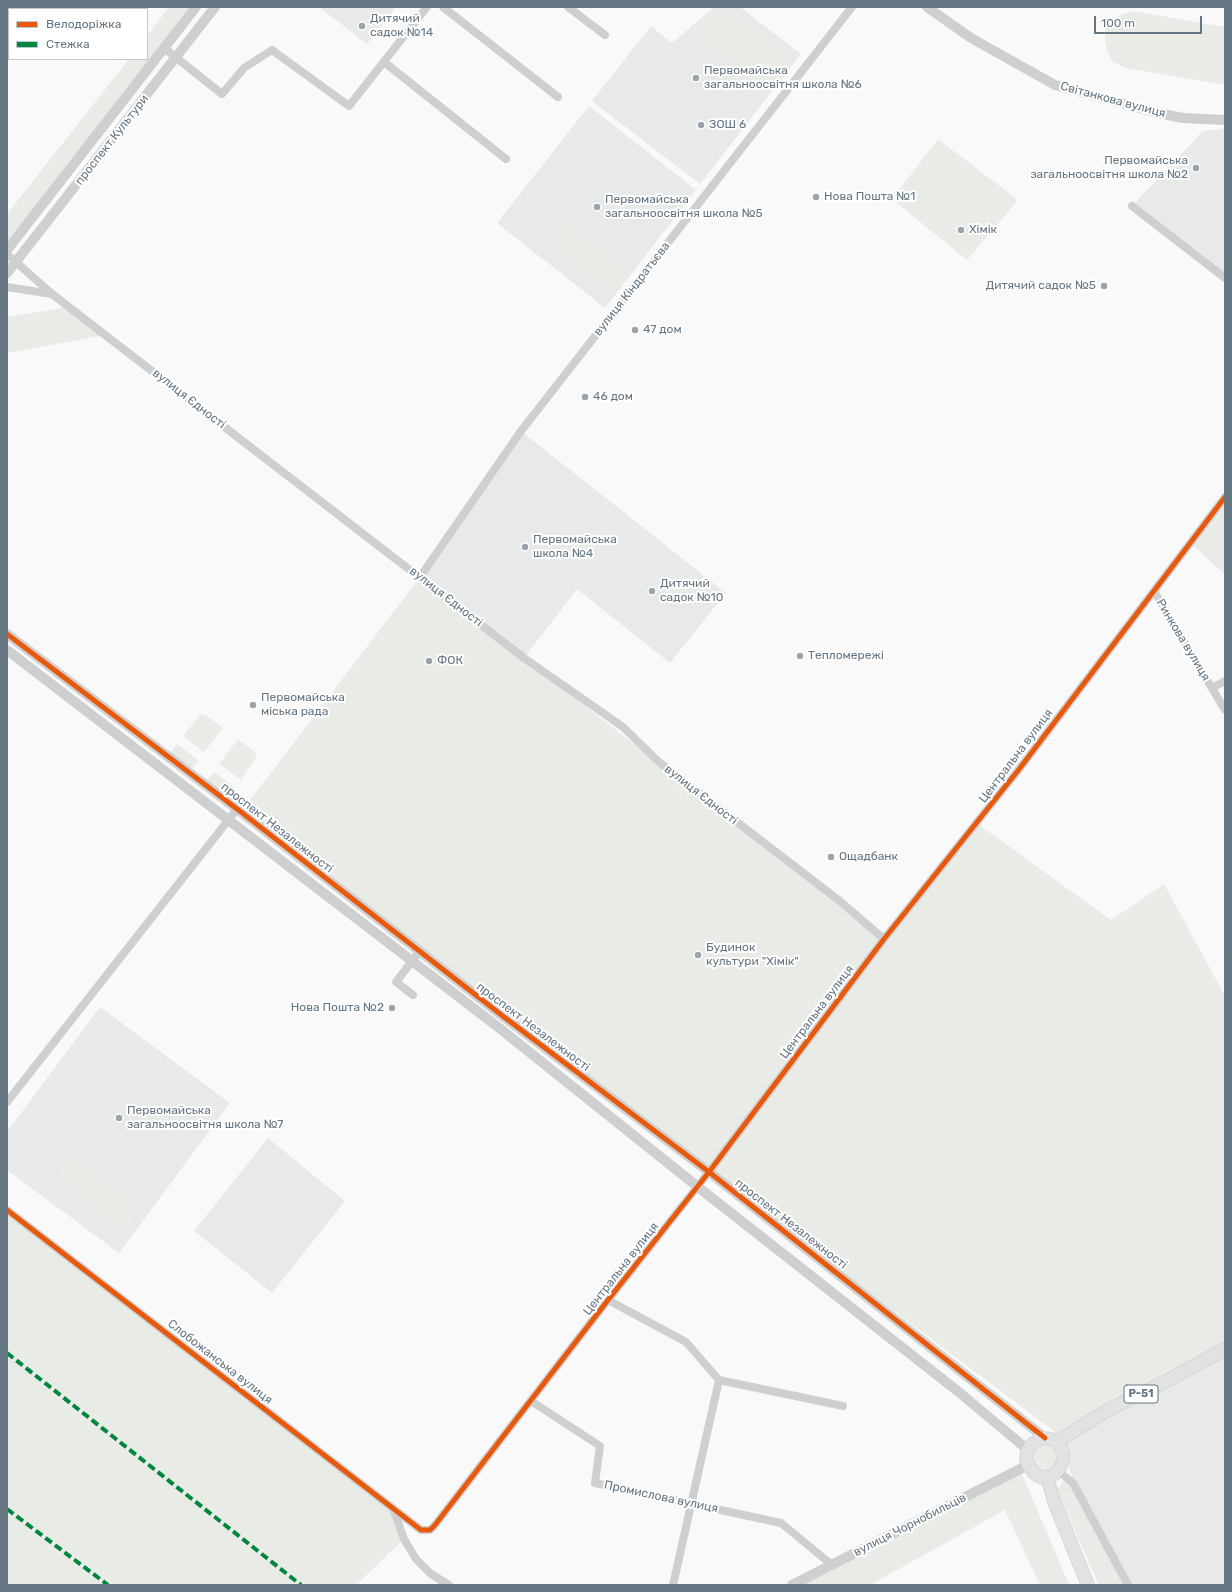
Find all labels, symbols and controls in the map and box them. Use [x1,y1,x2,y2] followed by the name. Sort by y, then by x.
[8,8,148,60] legend
[1096,8,1204,34] scale bar
[370,12,433,40] place label: Дитячий садок №14
[1101,16,1135,30] text: 100 m
[46,17,121,31] text: Велодоріжка
[357,21,367,31] marker: Дитячий садок №14
[46,37,90,51] text: Стежка
[704,64,862,92] place label: Первомайська загальноосвітня школа №6
[691,73,701,83] marker: Первомайська загальноосвітня школа №6
[1059,79,1167,121] street label: Світанкова вулиця
[72,92,152,188] street label: проспект Культури
[709,118,746,132] place label: ЗОШ 6
[696,120,706,130] marker: ЗОШ 6
[1030,154,1188,182] place label: Первомайська загальноосвітня школа №2
[1191,163,1201,173] marker: Первомайська загальноосвітня школа №2
[824,190,915,204] place label: Нова Пошта №1
[811,192,821,202] marker: Нова Пошта №1
[605,193,763,221] place label: Первомайська загальноосвітня школа №5
[592,202,602,212] marker: Первомайська загальноосвітня школа №5
[969,223,997,237] place label: Хімік
[956,225,966,235] marker: Хімік
[591,239,673,339] street label: вулиця Кіндратьєва
[986,279,1096,293] place label: Дитячий садок №5
[1099,281,1109,291] marker: Дитячий садок №5
[643,323,682,337] place label: 47 дом
[630,325,640,335] marker: 47 дом
[150,366,228,432] street label: вулиця Єдності
[593,390,633,404] place label: 46 дом
[580,392,590,402] marker: 46 дом
[533,533,617,561] place label: Первомайська школа №4
[520,542,530,552] marker: Первомайська школа №4
[407,564,485,630] street label: вулиця Єдності
[660,577,723,605] place label: Дитячий садок №10
[647,586,657,596] marker: Дитячий садок №10
[1153,597,1213,683] street label: Ринкова вулиця
[808,649,884,663] place label: Тепломережі
[795,651,805,661] marker: Тепломережі
[437,654,463,668] place label: ФОК
[424,656,434,666] marker: ФОК
[261,691,345,719] place label: Первомайська мiська рада
[248,700,258,710] marker: Первомайська мiська рада
[976,706,1056,806] street label: Центральна вулиця
[662,762,740,828] street label: вулиця Єдності
[218,780,336,876] street label: проспект Незалежності
[839,850,898,864] place label: Ощадбанк
[826,852,836,862] marker: Ощадбанк
[706,941,799,969] place label: Будинок культури "Хімік"
[693,950,703,960] marker: Будинок культури "Хімік"
[777,962,857,1062] street label: Центральна вулиця
[473,980,593,1074] street label: проспект Незалежності
[291,1001,384,1015] place label: Нова Пошта №2
[387,1003,397,1013] marker: Нова Пошта №2
[127,1104,284,1132] place label: Первомайська загальноосвітня школа №7
[114,1113,124,1123] marker: Первомайська загальноосвітня школа №7
[732,1176,850,1272] street label: проспект Незалежності
[580,1220,662,1318] street label: Центральна вулиця
[165,1317,275,1407] street label: Слобожанська вулиця
[1124,1385,1158,1403] road number: Р-51
[603,1478,719,1516] street label: Промислова вулиця
[851,1490,969,1560] street label: вулиця Чорнобильців

